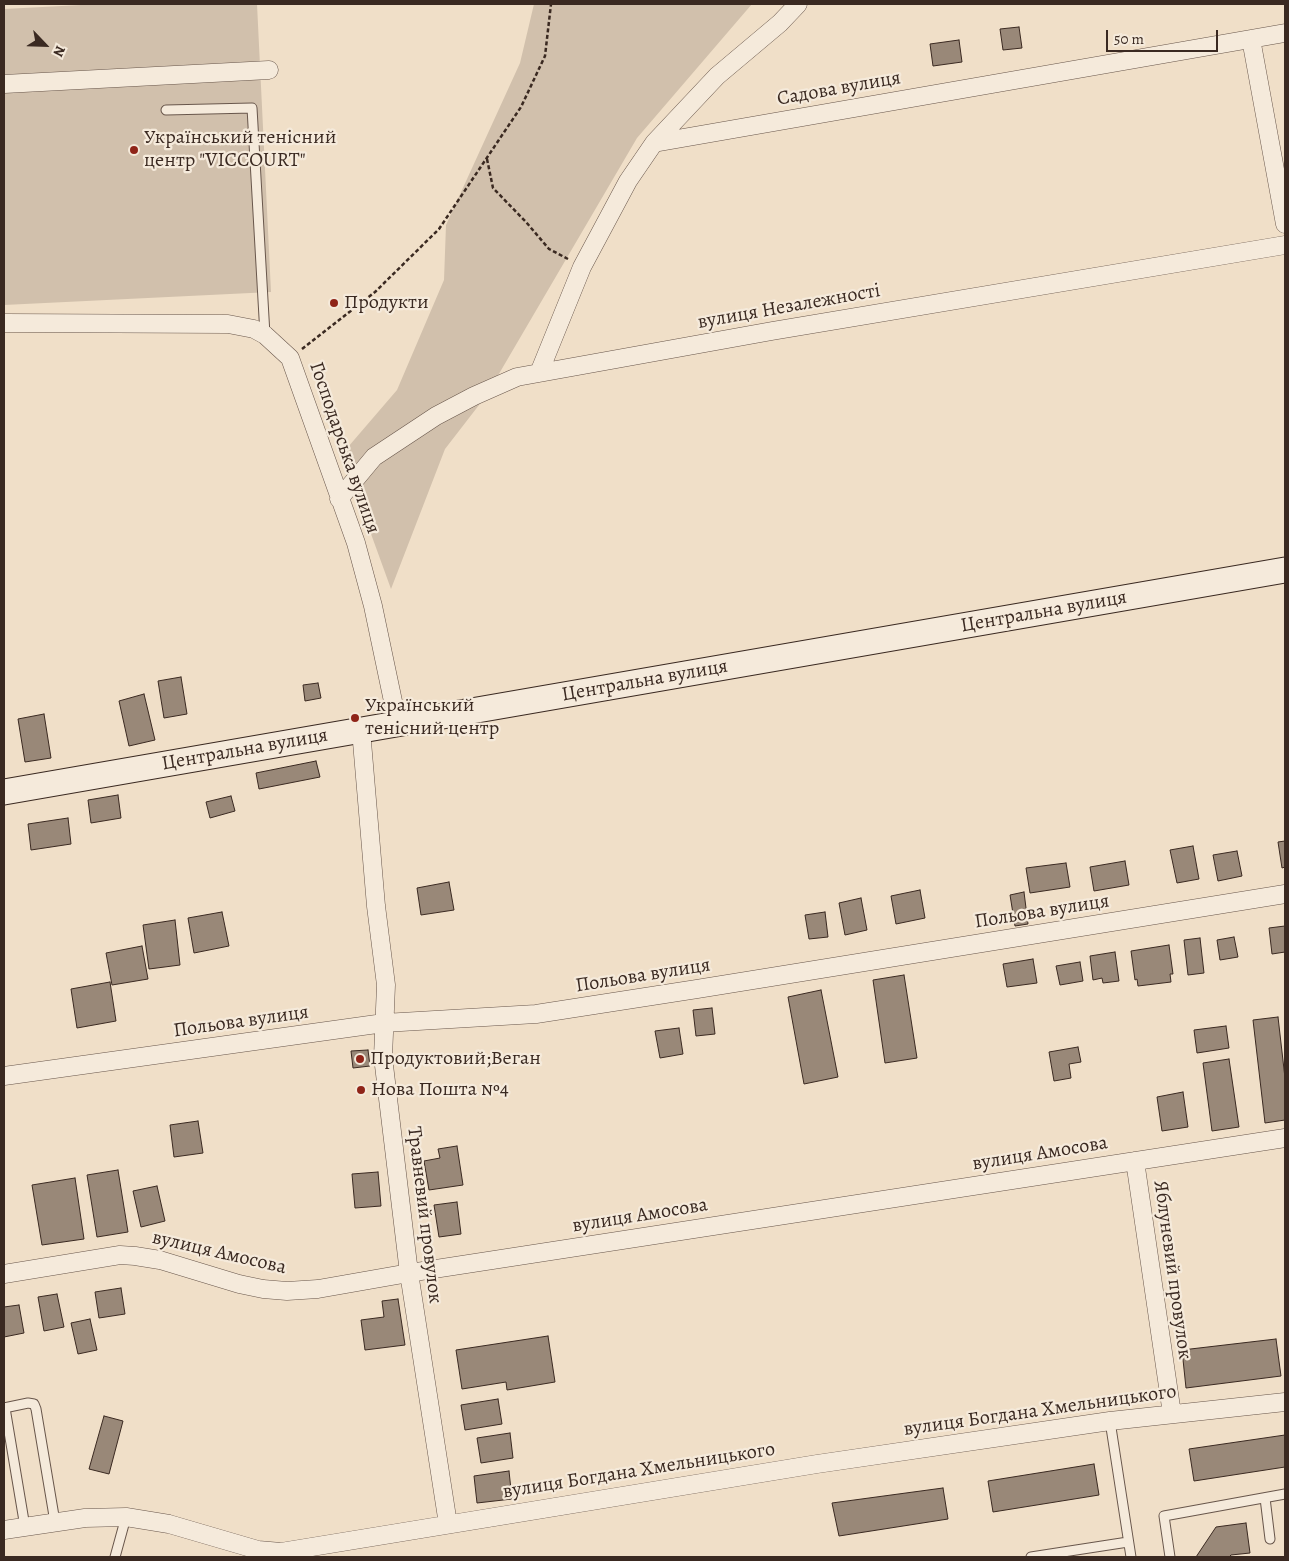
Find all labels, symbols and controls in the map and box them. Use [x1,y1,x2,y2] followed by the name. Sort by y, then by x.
[20,20,70,70] north arrow
[1109,20,1222,52] scale bar
[1114,29,1144,49] text: 50 m
[48,43,70,60] text: N
[775,66,903,112] street label: Садова вулиця
[144,126,336,173] place label: Український тенісний центр "VICCOURT"
[128,144,140,156] marker: Український тенісний центр "VICCOURT"
[696,279,882,335] street label: вулиця Незалежності
[344,291,429,315] place label: Продукти
[328,297,340,309] marker: Продукти
[303,359,385,537] street label: Господарська вулиця
[959,586,1129,638] street label: Центральна вулиця
[560,655,730,707] street label: Центральна вулиця
[365,694,499,741] place label: Український тенісний центр
[349,712,361,724] marker: Український тенісний центр
[160,724,330,776] street label: Центральна вулиця
[973,889,1111,935] street label: Польова вулиця
[574,953,712,999] street label: Польова вулиця
[172,1001,310,1043] street label: Польова вулиця
[370,1047,541,1071] place label: Продуктовий;Веган
[354,1053,366,1065] marker: Продуктовий;Веган
[371,1078,509,1102] place label: Нова Пошта №4
[355,1084,367,1096] marker: Нова Пошта №4
[401,1125,447,1305] street label: Травневий провулок
[970,1131,1110,1177] street label: вулиця Амосова
[1148,1179,1196,1361] street label: Яблуневий провулок
[570,1193,710,1239] street label: вулиця Амосова
[150,1226,288,1280] street label: вулиця Амосова
[902,1380,1178,1442] street label: вулиця Богдана Хмельницького
[501,1438,777,1504] street label: вулиця Богдана Хмельницького

